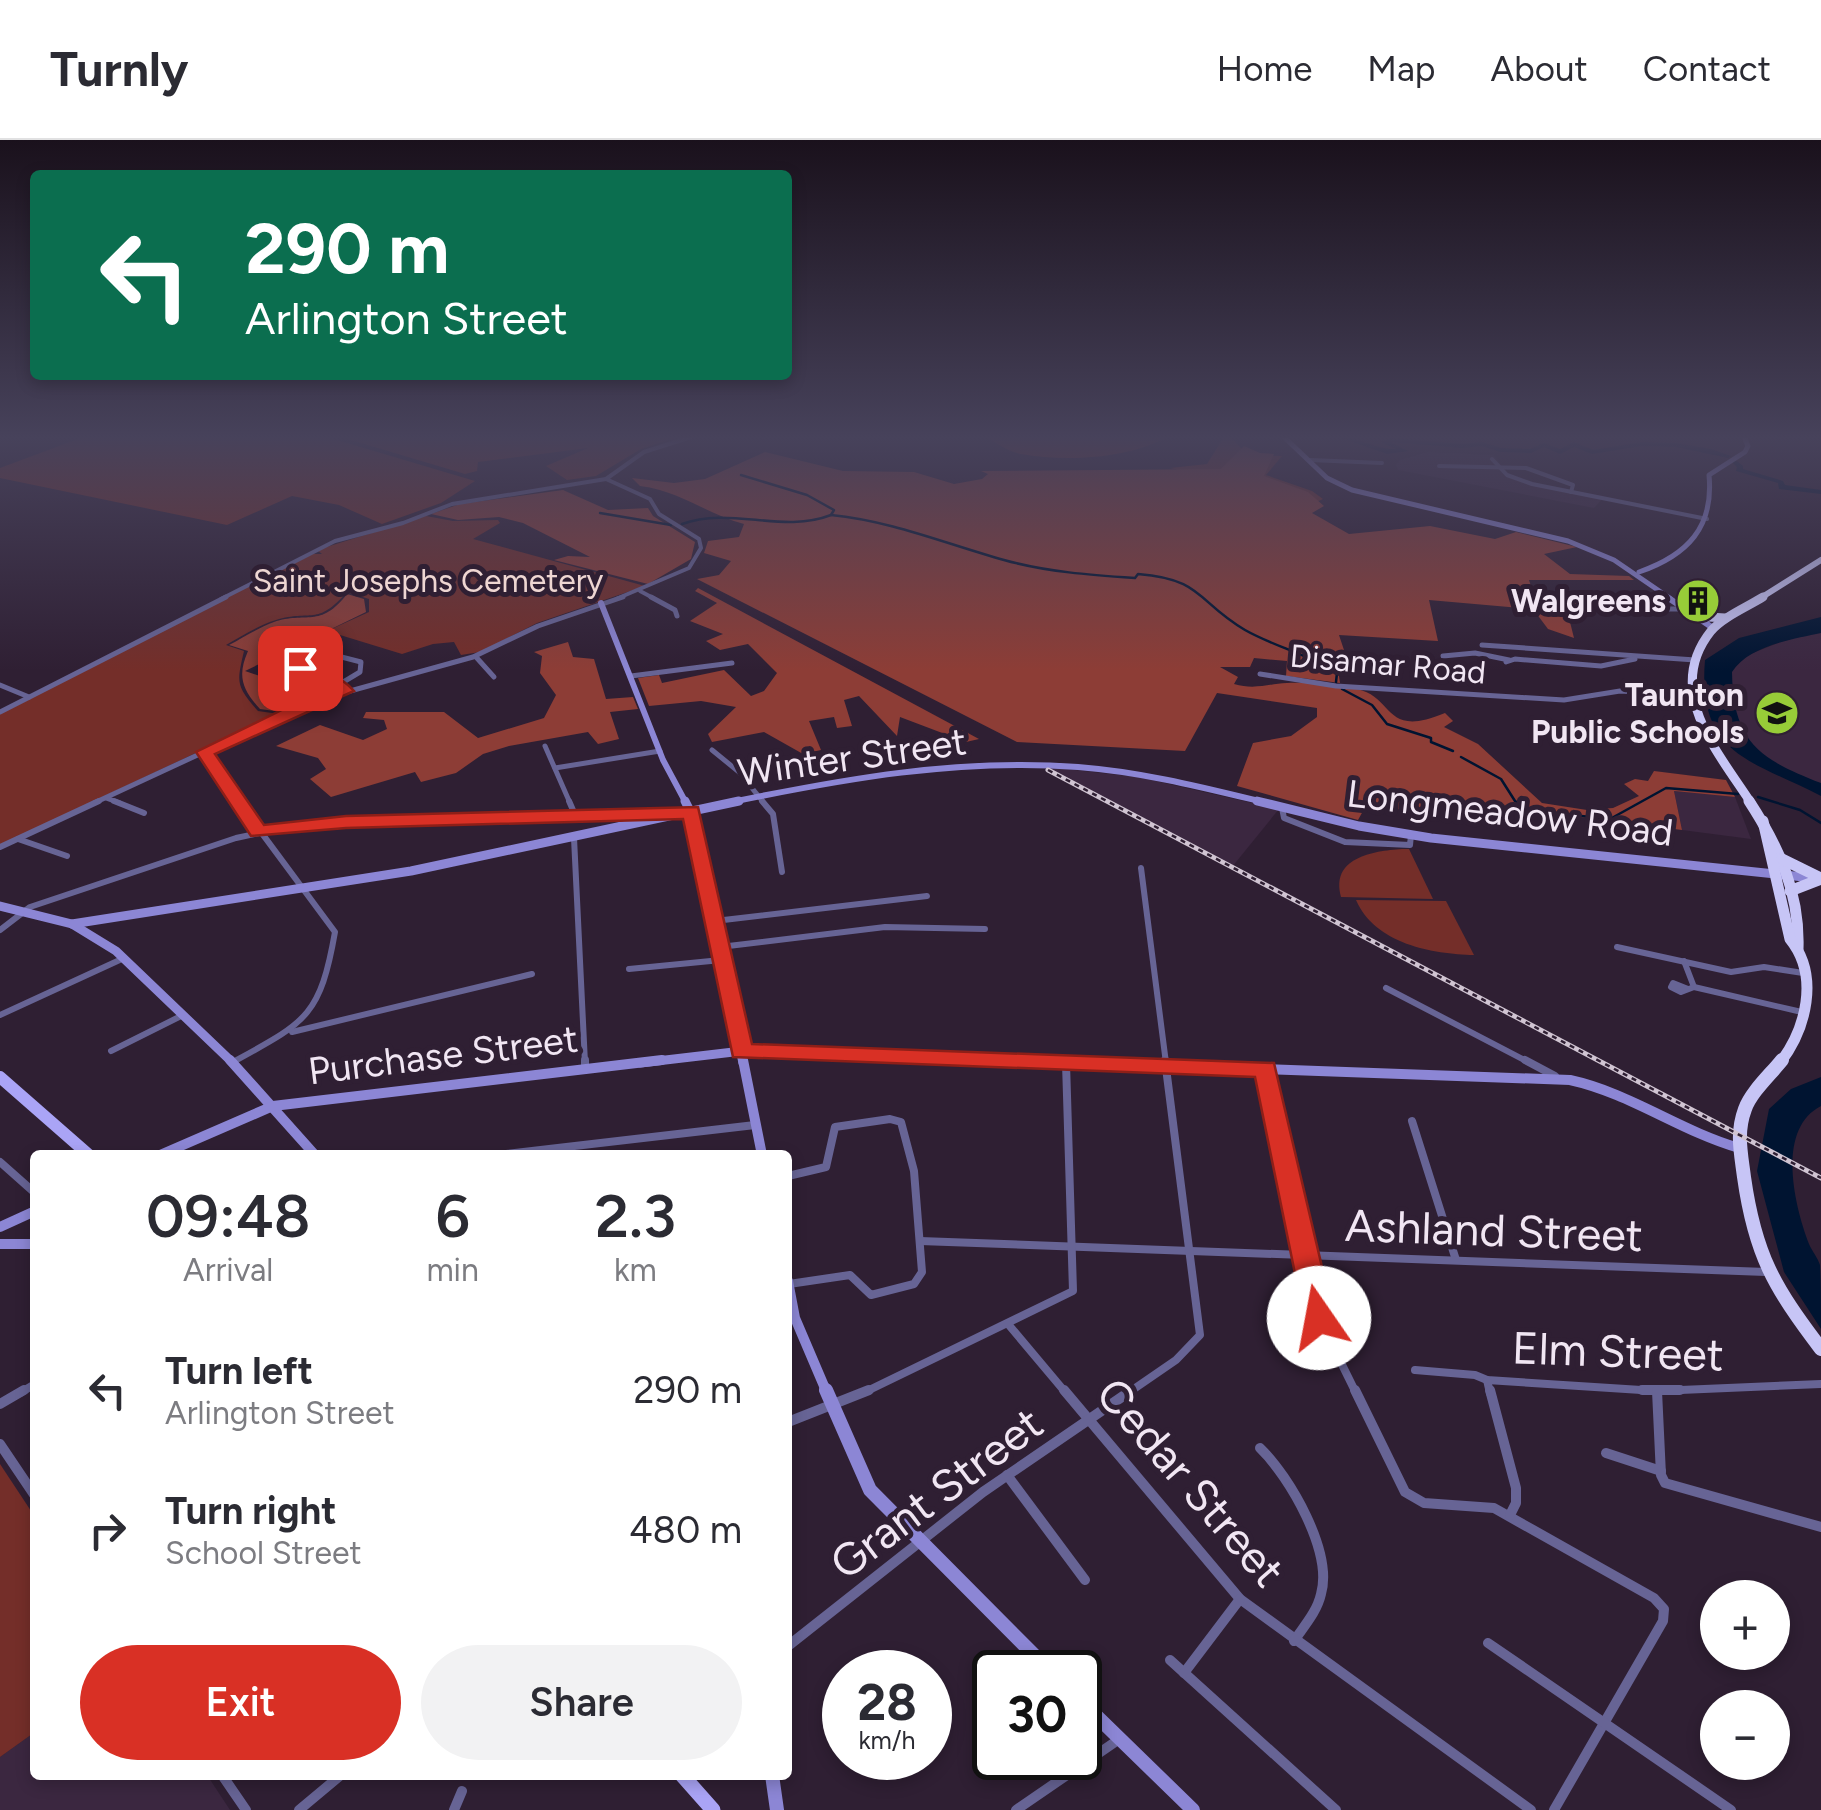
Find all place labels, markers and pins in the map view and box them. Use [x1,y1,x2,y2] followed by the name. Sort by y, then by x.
[1675,578,1721,624] building icon: Walgreens
[1511,582,1666,620] place label: Walgreens
[258,626,343,711] pin
[1531,676,1744,751] place label: Taunton Public Schools
[1754,690,1800,736] school or university icon: Taunton Public Schools

